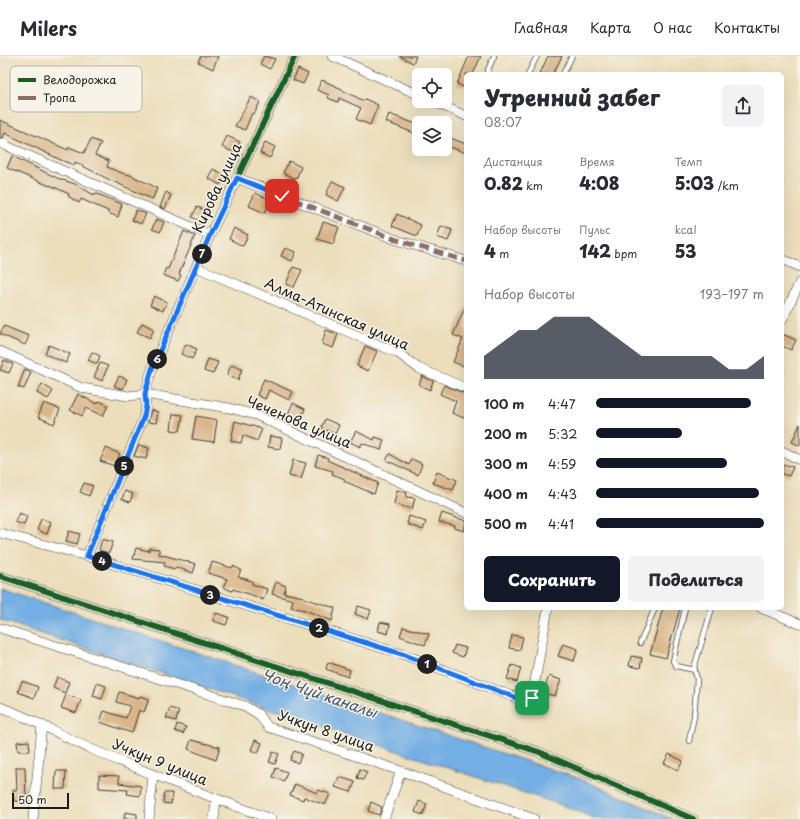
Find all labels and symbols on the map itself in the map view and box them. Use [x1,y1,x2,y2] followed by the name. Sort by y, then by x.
[10,66,142,112] legend
[43,71,116,88] text: Велодорожка
[43,89,76,106] text: Тропа
[187,139,247,236] street label: Кирова улица
[265,179,299,213] pin
[192,244,212,264] pin: 7
[262,272,413,355] street label: Алма-Атинская улица
[147,349,167,369] pin: 6
[244,390,355,453] street label: Чеченова улица
[114,456,134,476] pin: 5
[92,551,112,571] pin: 4
[200,585,220,605] pin: 3
[309,618,329,638] pin: 2
[417,654,437,674] pin: 1
[259,662,381,723] water label: Чоң Чүй каналы
[515,681,549,715] pin
[275,704,378,757] street label: Учкун 8 улица
[109,733,211,790] street label: Учкун 9 улица
[12,791,69,810] scale bar

